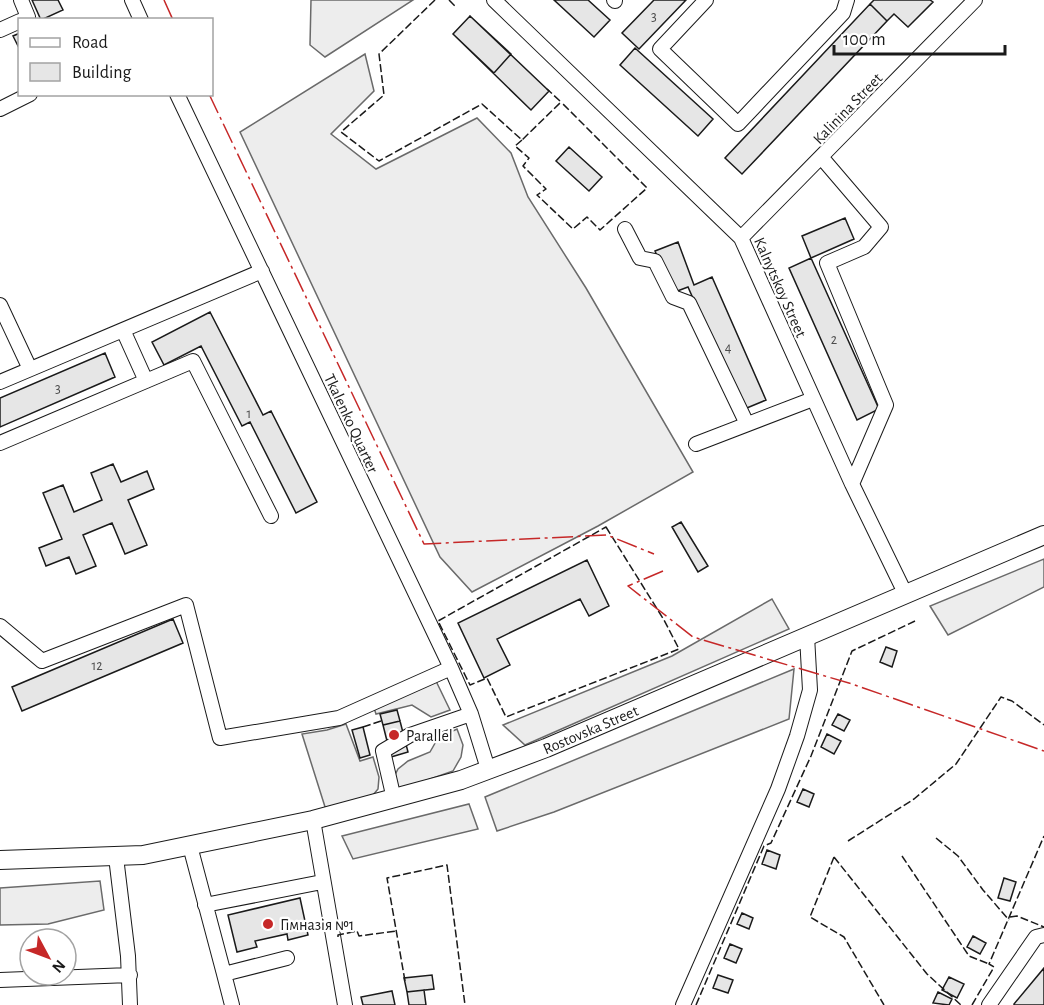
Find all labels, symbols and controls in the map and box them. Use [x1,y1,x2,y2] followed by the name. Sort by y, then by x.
[651,10,657,24] house number: 3
[18,18,213,96] legend
[834,18,1005,56] scale bar
[843,31,886,49] text: 100 m
[72,34,108,52] text: Road
[72,64,132,82] text: Building
[810,70,885,147] street label: Kalinina Street
[750,235,809,340] street label: Kalnytskoy Street
[831,333,837,347] house number: 2
[725,341,732,355] house number: 4
[320,371,381,477] street label: Tkalenko Quarter
[55,382,61,396] house number: 3
[247,407,251,421] house number: 1
[91,659,103,673] house number: 12
[541,703,641,757] street label: Rostovska Street
[387,728,401,742] marker: Parallel
[406,728,453,744] place label: Parallel
[261,917,275,931] marker: Гімназія №1
[280,917,354,933] place label: Гімназія №1
[18,927,78,987] north arrow
[49,957,68,976] text: N

